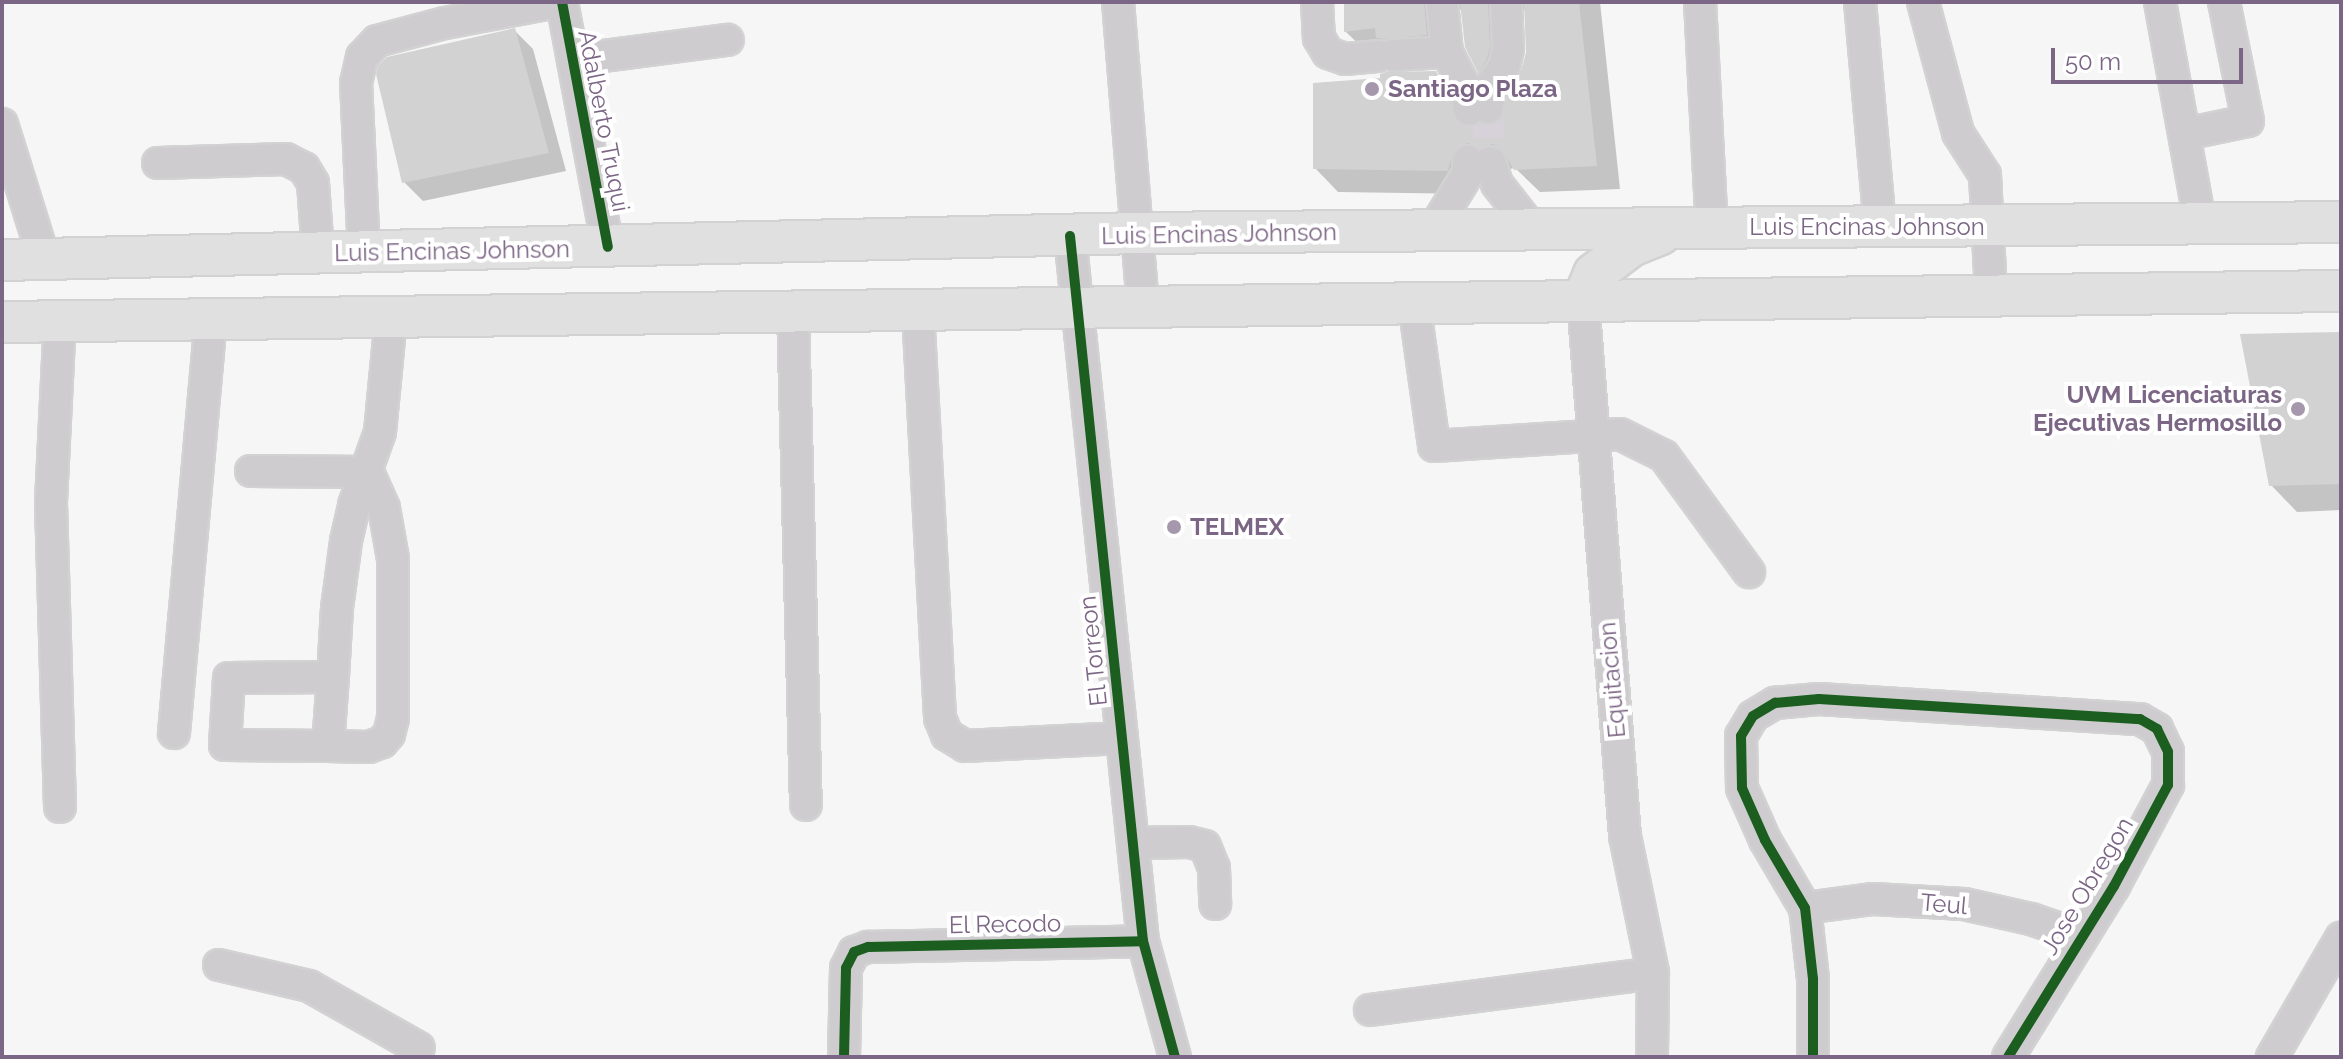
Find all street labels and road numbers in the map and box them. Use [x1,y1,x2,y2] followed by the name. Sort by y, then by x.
[572,27,636,215] street label: Adalberto Truqui
[1749,213,1985,241] street label: Luis Encinas Johnson
[1101,218,1337,250] street label: Luis Encinas Johnson
[334,235,570,267] street label: Luis Encinas Johnson
[1073,594,1113,708] street label: El Torreon
[1593,621,1631,739] street label: Equitacion
[2035,812,2139,960] street label: Jose Obregon
[1919,888,1969,920] street label: Teul
[948,909,1062,939] street label: El Recodo

